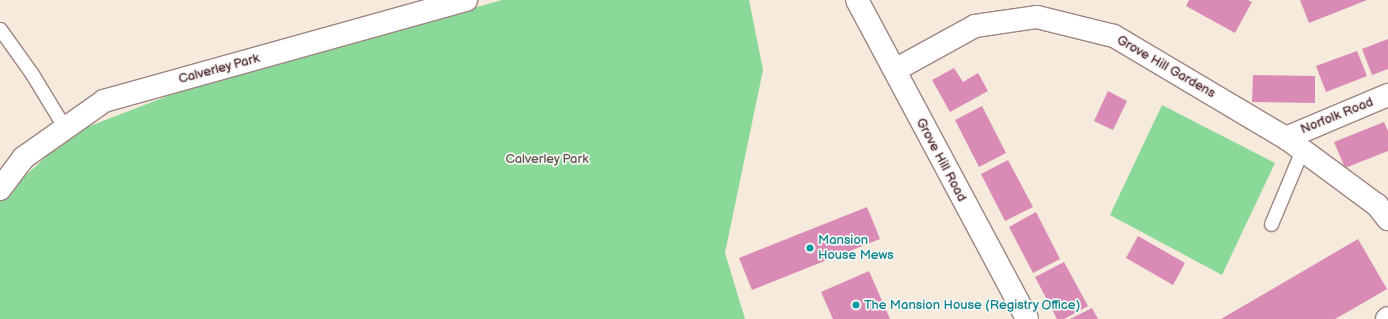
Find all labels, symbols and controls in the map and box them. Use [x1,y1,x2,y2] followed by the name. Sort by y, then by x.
[1114,32,1218,102] street label: Grove Hill Gardens
[176,51,262,87] street label: Calverley Park
[1298,94,1376,138] street label: Norfolk Road
[912,116,970,204] street label: Grove Hill Road
[505,151,589,167] park label: Calverley Park
[818,233,894,264] place label: Mansion House Mews
[805,243,815,253] marker: Mansion House Mews
[864,297,1081,313] place label: The Mansion House (Registry Office)
[851,300,861,310] marker: The Mansion House (Registry Office)

